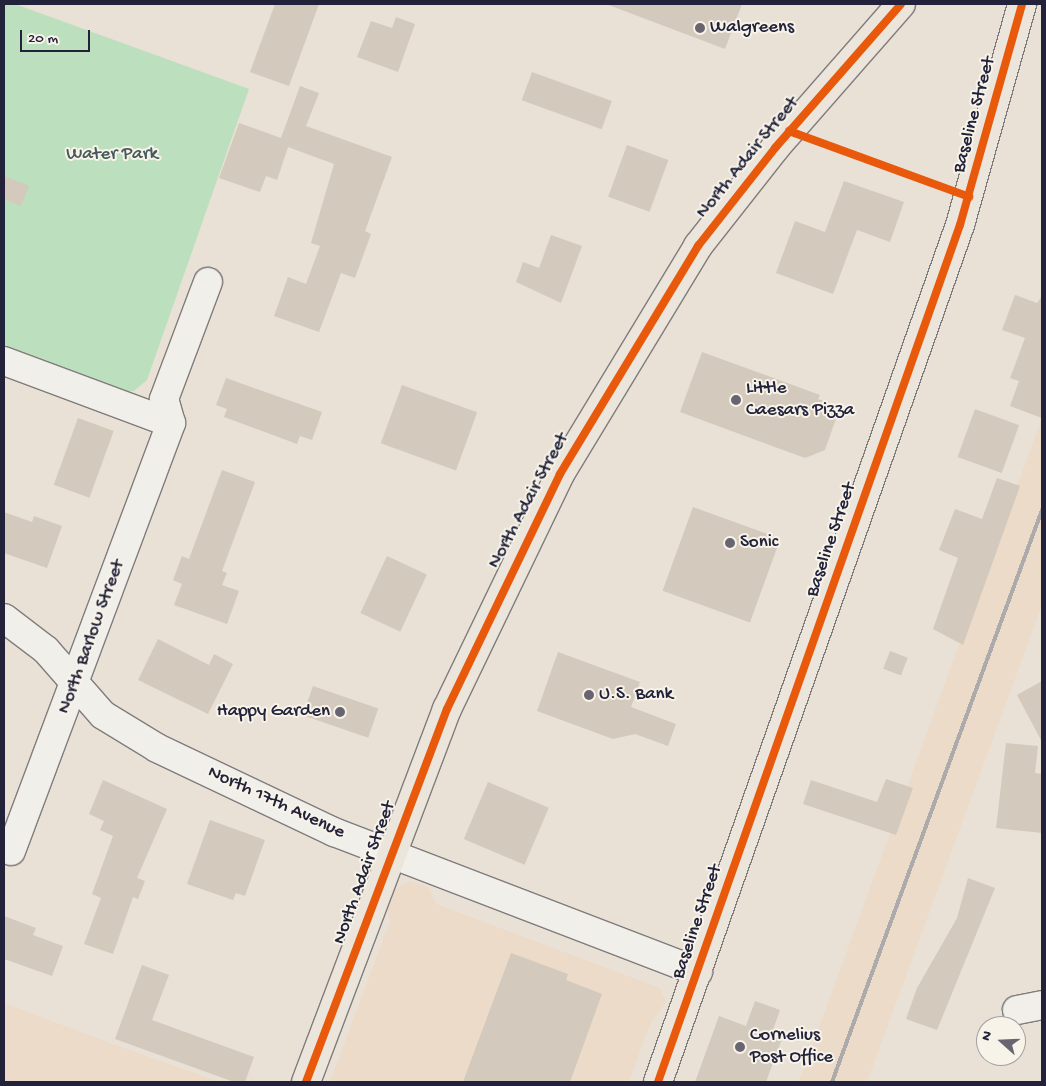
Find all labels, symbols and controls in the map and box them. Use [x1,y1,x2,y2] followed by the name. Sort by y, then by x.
[710,17,794,39] place label: Walgreens
[22,20,92,52] scale bar
[694,22,706,34] marker: Walgreens
[28,30,58,48] text: 20 m
[949,54,1001,176] street label: Baseline Street
[692,92,804,224] street label: North Adair Street
[66,144,158,166] park label: Water Park
[746,378,854,422] place label: Little Caesars Pizza
[730,394,742,406] marker: Little Caesars Pizza
[484,429,574,573] street label: North Adair Street
[802,480,862,600] street label: Baseline Street
[740,532,778,554] place label: Sonic
[724,537,736,549] marker: Sonic
[54,557,130,717] street label: North Barlow Street
[599,684,673,706] place label: U.S. Bank
[583,689,595,701] marker: U.S. Bank
[217,701,330,723] place label: Happy Garden
[334,706,346,718] marker: Happy Garden
[204,761,348,845] street label: North 17th Avenue
[329,798,401,948] street label: North Adair Street
[668,862,728,982] street label: Baseline Street
[976,1016,1026,1066] north arrow
[750,1025,833,1069] place label: Cornelius Post Office
[978,1029,997,1043] text: N
[734,1041,746,1053] marker: Cornelius Post Office

